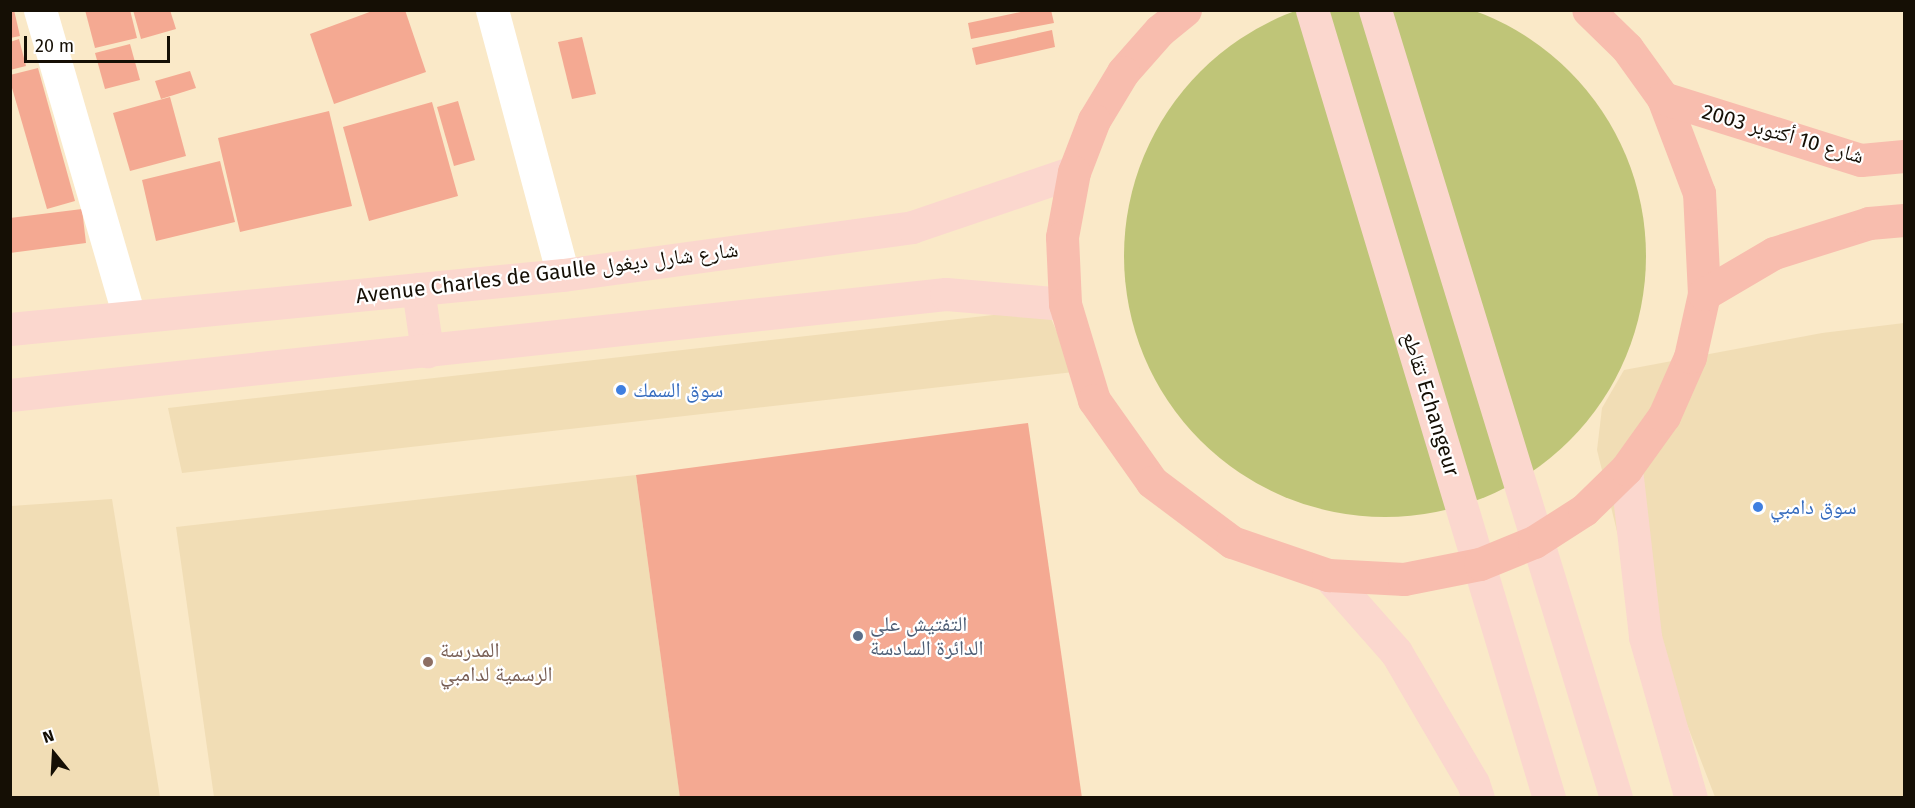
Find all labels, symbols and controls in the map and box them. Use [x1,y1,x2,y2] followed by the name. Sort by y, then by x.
[27,24,172,62] scale bar
[35,35,74,57] text: 20 m
[1699,99,1867,169] street label: شارع 10 أكتوبر 2003
[354,237,740,309] street label: Avenue Charles de Gaulle شارع شارل ديغول
[1397,329,1465,479] street label: تقاطع Echangeur
[633,377,723,403] place label: سوق السمك
[614,383,628,397] marker: سوق السمك
[1770,494,1857,520] place label: سوق دامبي
[1751,500,1765,514] marker: سوق دامبي
[870,611,983,661] place label: التفتيش على الدائرة السادسة
[851,629,865,643] marker: التفتيش على الدائرة السادسة
[440,637,553,687] place label: المدرسة الرسمية لدامبي
[421,655,435,669] marker: المدرسة الرسمية لدامبي
[24,724,84,784] north arrow
[40,726,56,747] text: N

